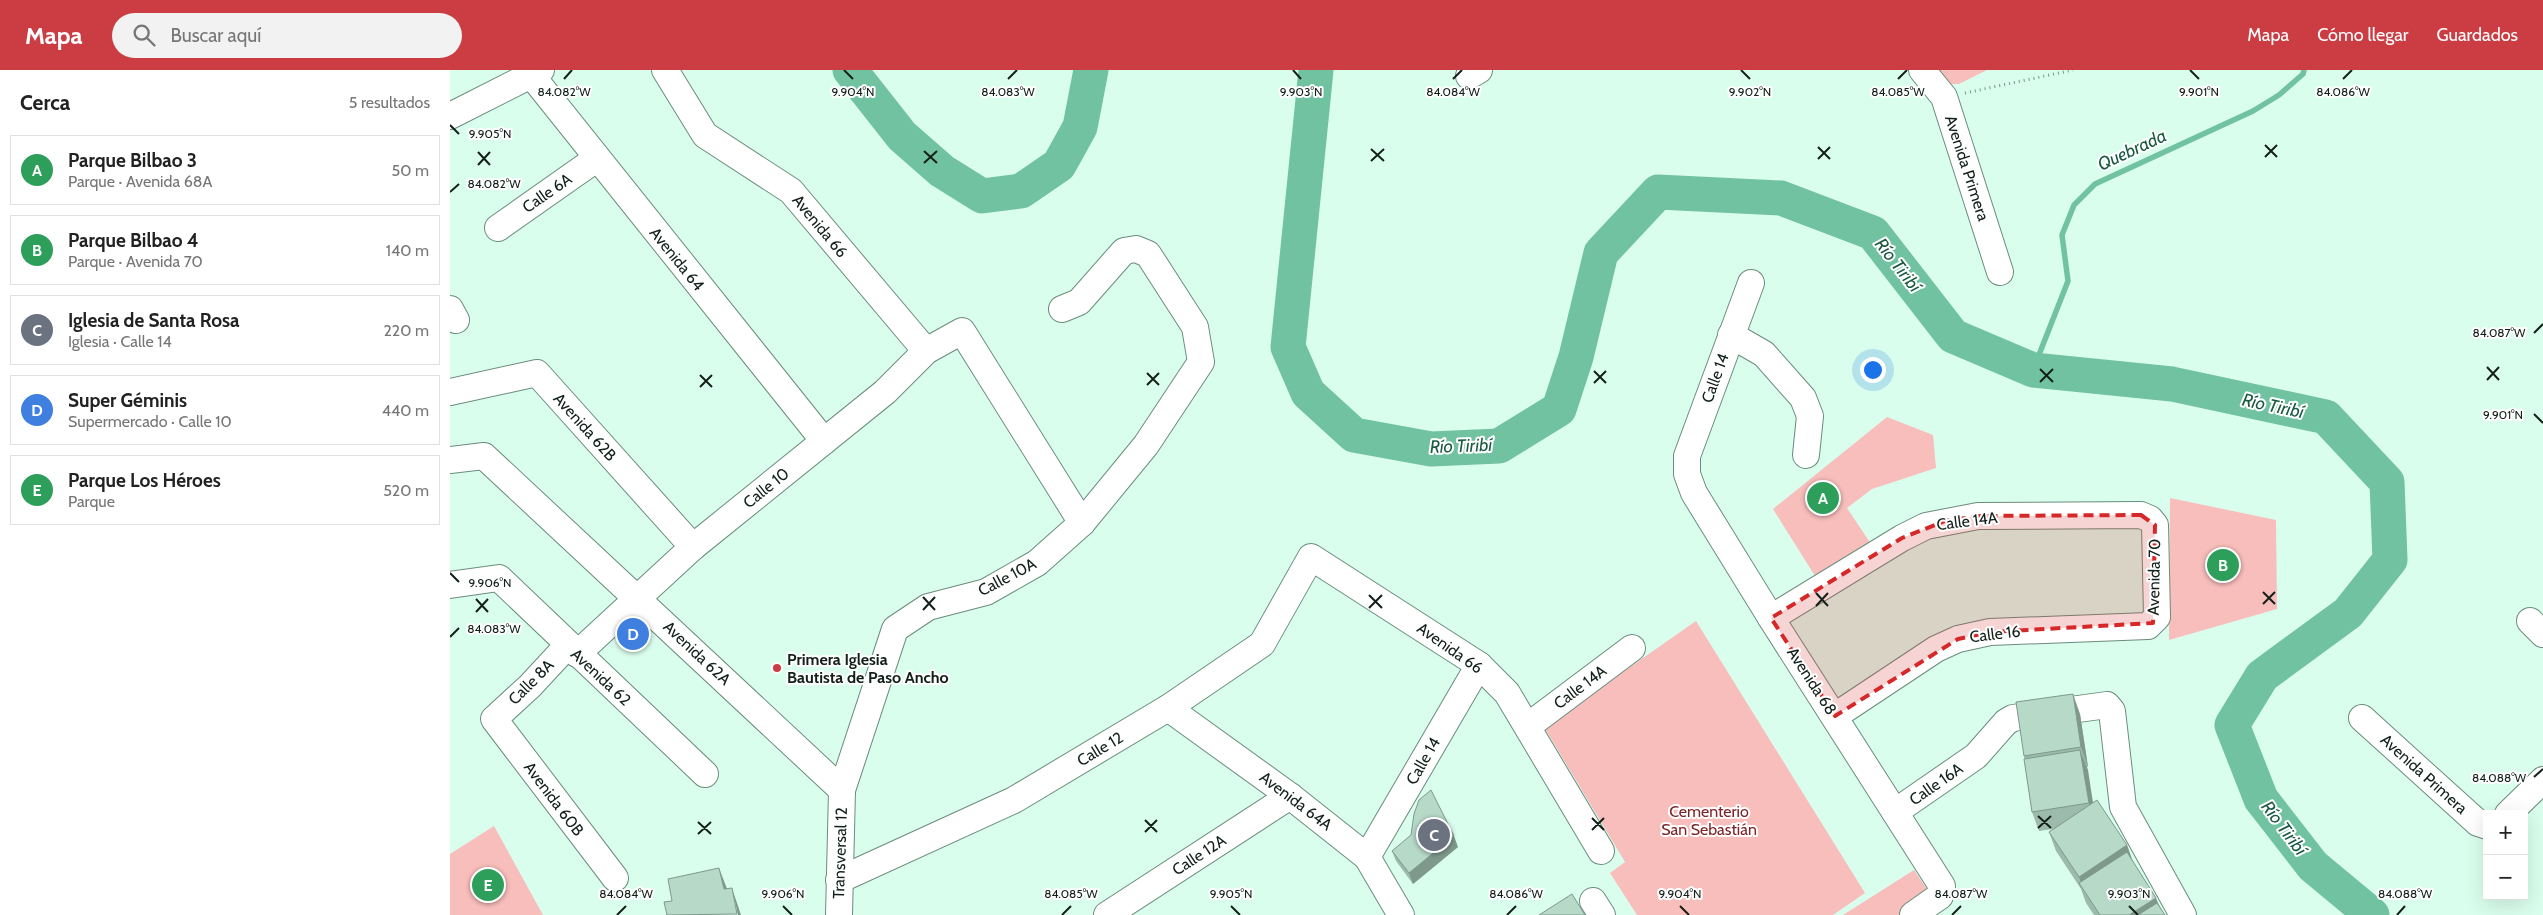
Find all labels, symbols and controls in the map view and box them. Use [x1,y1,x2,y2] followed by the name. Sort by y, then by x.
[112,13,462,58] search box
[25,21,82,50] text: Mapa
[130,21,158,49] icon: search
[170,24,261,47] text: Buscar aquí
[2247,24,2289,46] text: Mapa
[2317,24,2409,46] text: Cómo llegar
[2437,24,2518,46] text: Guardados
[537,84,591,99] text: 84.082°W
[832,84,874,99] text: 9.904°N
[981,84,1035,99] text: 84.083°W
[1280,84,1322,99] text: 9.903°N
[1426,84,1480,99] text: 84.084°W
[1729,84,1771,99] text: 9.902°N
[1871,84,1925,99] text: 84.085°W
[2179,84,2219,99] text: 9.901°N
[2316,84,2370,99] text: 84.086°W
[20,90,70,115] text: Cerca
[349,93,430,112] text: 5 resultados
[1941,113,1993,224] street label: Avenida Primera
[2094,125,2170,175] water label: Quebrada
[469,126,511,141] text: 9.905°N
[68,149,197,172] text: Parque Bilbao 3
[32,161,42,180] text: A
[392,161,429,180] text: 50 m
[519,169,575,217] street label: Calle 6A
[68,172,212,191] text: Parque · Avenida 68A
[467,176,521,191] text: 84.082°W
[788,191,852,261] street label: Avenida 66
[646,223,708,295] street label: Avenida 64
[68,229,199,252] text: Parque Bilbao 4
[1870,234,1927,297] water label: Río Tiribí
[32,241,42,260] text: B
[386,241,429,260] text: 140 m
[68,252,203,271] text: Parque · Avenida 70
[68,309,240,332] text: Iglesia de Santa Rosa
[32,321,42,340] text: C
[383,321,429,340] text: 220 m
[2473,325,2526,340] text: 84.087°W
[68,332,172,351] text: Iglesia · Calle 14
[1697,351,1733,405] street label: Calle 14
[1860,357,1886,383] your location
[68,389,187,412] text: Super Géminis
[550,389,621,465] street label: Avenida 62B
[2240,389,2307,423] water label: Río Tiribí
[31,401,43,420] text: D
[382,401,429,420] text: 440 m
[2483,407,2523,422] text: 9.901°N
[68,412,232,431] text: Supermercado · Calle 10
[1429,434,1494,458] water label: Río Tiribí
[739,464,793,512] street label: Calle 10
[68,469,221,492] text: Parque Los Héroes
[1807,479,1839,517] pin: A
[32,481,42,500] text: E
[383,481,429,500] text: 520 m
[68,492,115,511] text: Parque
[1936,508,1999,534] street label: Calle 14A
[2144,538,2164,616] street label: Avenida 70
[2207,546,2239,584] pin: B
[975,554,1039,600] street label: Calle 10A
[469,575,511,590] text: 9.906°N
[617,615,649,653] pin: D
[659,617,735,689] street label: Avenida 62A
[1413,618,1487,678] street label: Avenida 66
[467,621,521,636] text: 84.083°W
[1968,621,2022,647] street label: Calle 16
[567,644,635,710] street label: Avenida 62
[1783,644,1841,718] street label: Avenida 68
[787,650,949,687] place label: Primera Iglesia Bautista de Paso Ancho
[504,655,558,709] street label: Calle 8A
[1550,661,1610,713] street label: Calle 14A
[771,662,783,674] marker: Primera Iglesia Bautista de Paso Ancho
[1074,728,1126,770] street label: Calle 12
[2377,730,2471,818] street label: Avenida Primera
[1402,734,1444,788] street label: Calle 14
[520,758,588,840] street label: Avenida 60B
[1906,759,1967,809] street label: Calle 16A
[1256,768,1336,835] street label: Avenida 64A
[2472,770,2527,785] text: 84.088°W
[2256,796,2312,860] water label: Río Tiribí
[1661,802,1757,839] park label: Cementerio San Sebastián
[829,807,851,899] street label: Transversal 12
[2483,810,2528,900] map controls
[2483,810,2528,855] button: +
[1418,816,1450,854] pin: C
[1169,831,1230,879] street label: Calle 12A
[2483,855,2528,900] button: −
[472,866,504,904] pin: E
[599,886,653,901] text: 84.084°W
[762,886,804,901] text: 9.906°N
[1044,886,1098,901] text: 84.085°W
[1210,886,1252,901] text: 9.905°N
[1489,886,1543,901] text: 84.086°W
[1659,886,1701,901] text: 9.904°N
[1935,886,1988,901] text: 84.087°W
[2108,886,2150,901] text: 9.903°N
[2378,886,2433,901] text: 84.088°W

